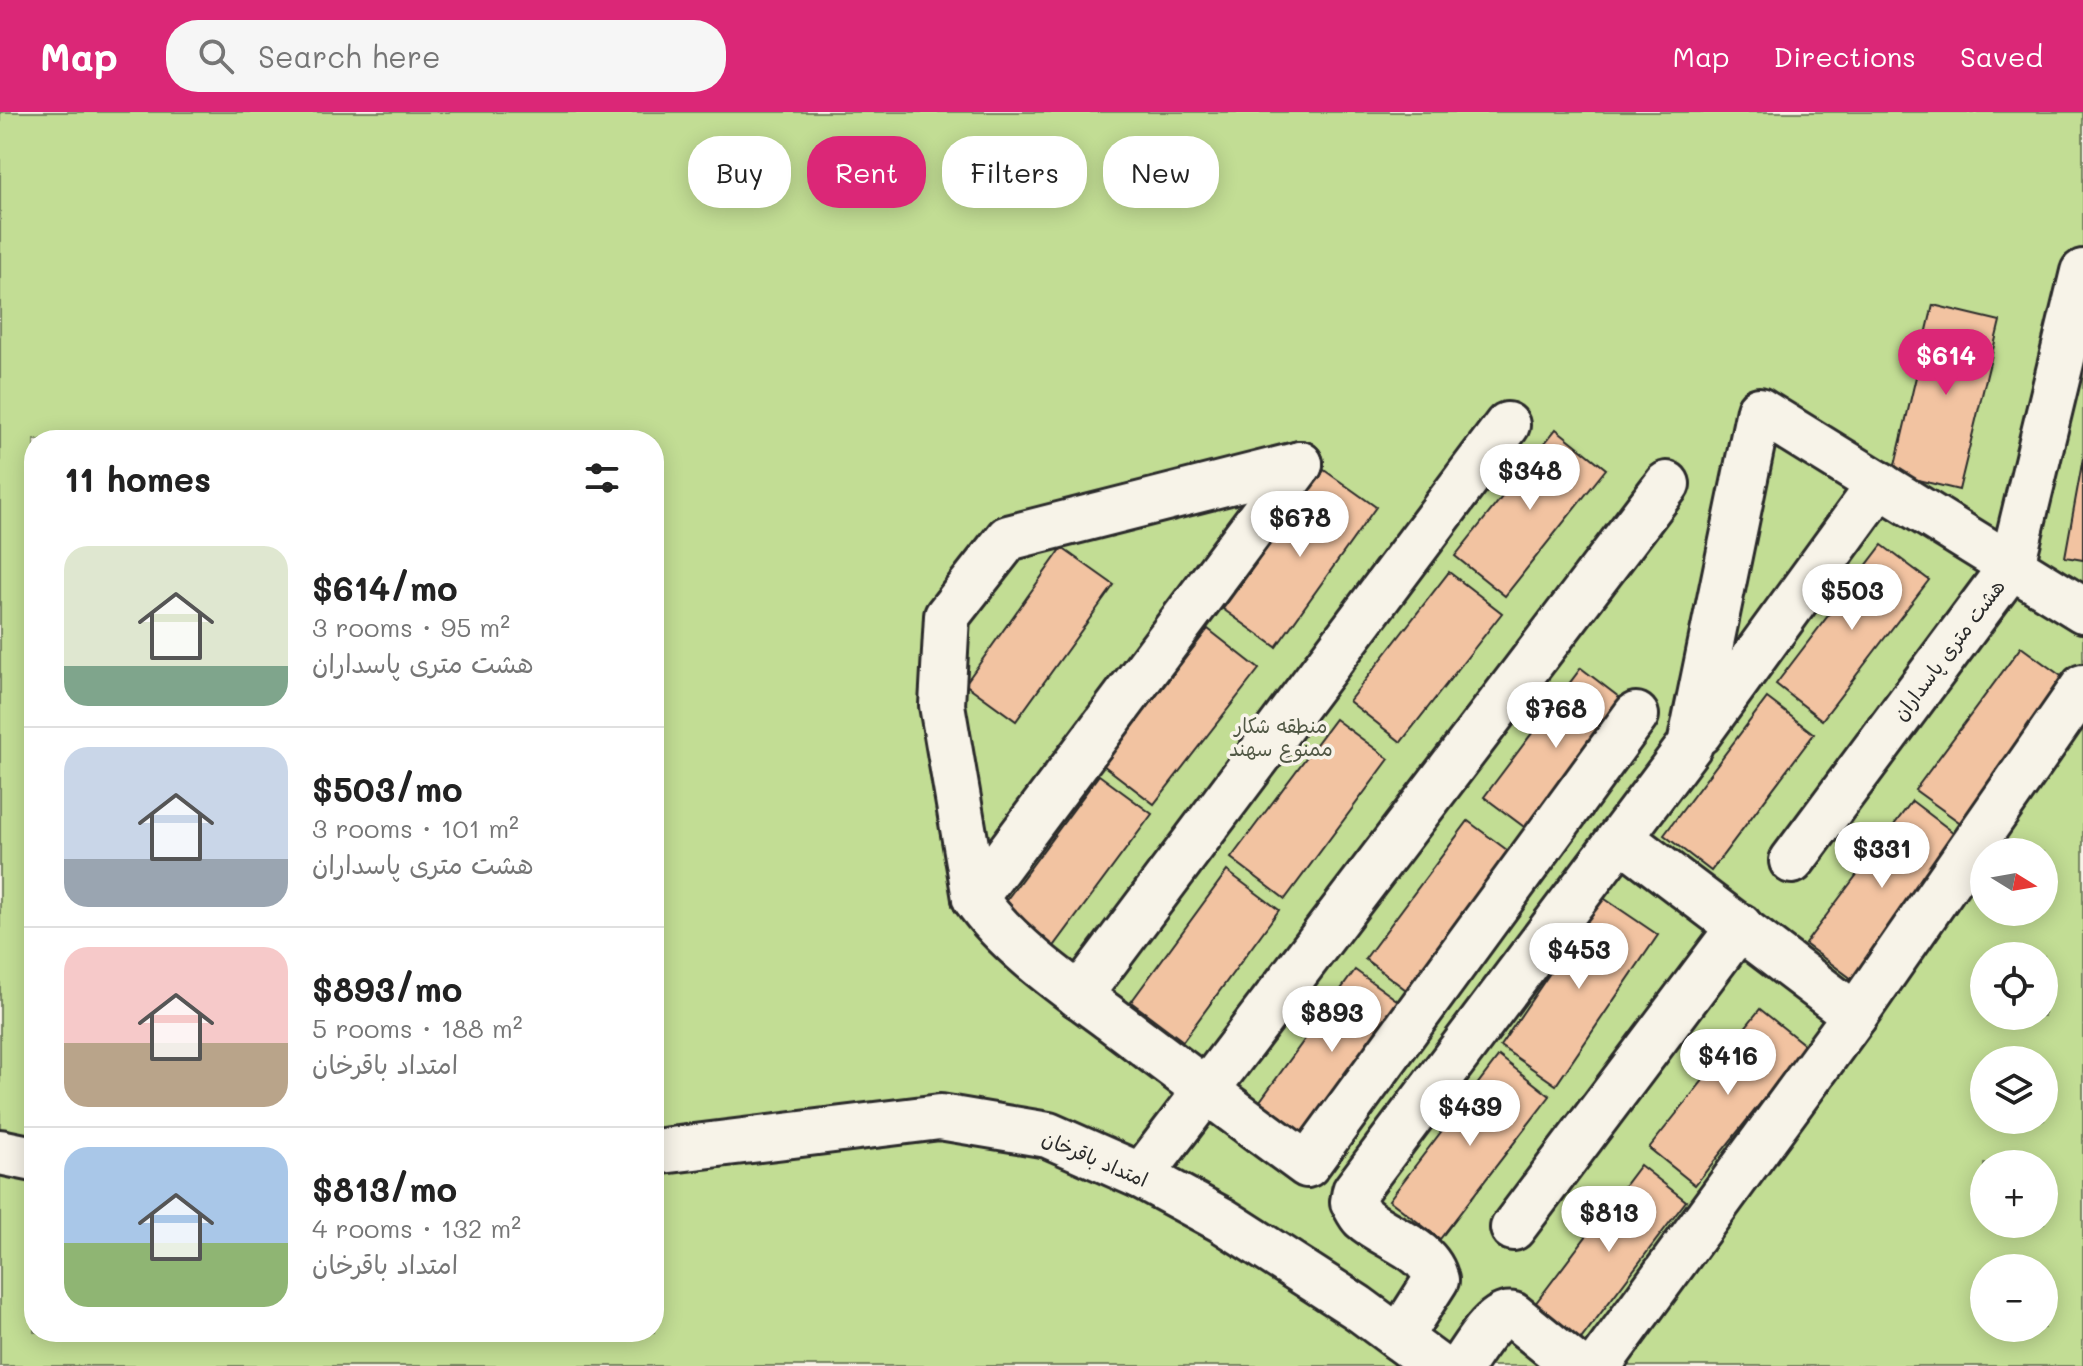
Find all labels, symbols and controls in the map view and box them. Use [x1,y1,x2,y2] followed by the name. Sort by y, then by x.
[166,20,726,92] search box
[40,31,118,81] text: Map
[194,34,238,78] icon: search
[258,36,441,76] text: Search here
[1673,38,1730,74] text: Map
[1774,38,1916,74] text: Directions
[1960,38,2043,74] text: Saved
[688,136,791,208] chip: Buy
[807,136,926,208] chip: Rent
[942,136,1087,208] chip: Filters
[1103,136,1219,208] chip: New
[1899,329,1993,397] pin: $614
[1916,338,1976,372] text: $614
[1483,444,1577,512] pin: $348
[1498,453,1562,487] text: $348
[64,456,211,501] text: 11 homes
[580,456,624,500] icon: filters
[1253,491,1347,559] pin: $678
[1269,500,1331,534] text: $678
[1805,564,1899,632] pin: $503
[312,565,458,610] text: $614/mo
[1820,573,1884,607] text: $503
[1887,573,2011,726] street label: هشت متری پاسداران
[128,578,224,674] icon: home
[312,610,510,644] text: 3 rooms · 95 m²
[312,646,534,680] text: هشت متری پاسداران
[1509,682,1603,750] pin: $768
[1525,691,1587,725] text: $768
[1229,712,1333,763] park label: منطقه شکار ممنوع سهند
[312,766,463,811] text: $503/mo
[128,779,224,875] icon: home
[312,811,519,845] text: 3 rooms · 101 m²
[1835,822,1929,890] pin: $331
[1853,831,1911,865] text: $331
[1970,838,2058,926] north arrow
[1970,838,2058,1342] map controls
[312,847,534,881] text: هشت متری پاسداران
[1532,923,1626,991] pin: $453
[1547,932,1611,966] text: $453
[1970,942,2058,1030] button: locate
[312,966,462,1011] text: $893/mo
[128,979,224,1075] icon: home
[1285,986,1379,1054] pin: $893
[1300,995,1364,1029] text: $893
[312,1011,523,1045] text: 5 rooms · 188 m²
[1681,1029,1775,1097] pin: $416
[1698,1038,1758,1072] text: $416
[1970,1046,2058,1134] button: layers
[312,1047,458,1081] text: امتداد باقرخان
[1423,1080,1517,1148] pin: $439
[1438,1089,1502,1123] text: $439
[1039,1124,1152,1192] street label: امتداد باقرخان
[1970,1150,2058,1238] button: +
[312,1166,457,1211] text: $813/mo
[128,1179,224,1275] icon: home
[1562,1186,1656,1254] pin: $813
[1579,1195,1639,1229] text: $813
[312,1211,521,1245] text: 4 rooms · 132 m²
[312,1247,458,1281] text: امتداد باقرخان
[1970,1254,2058,1342] button: −

